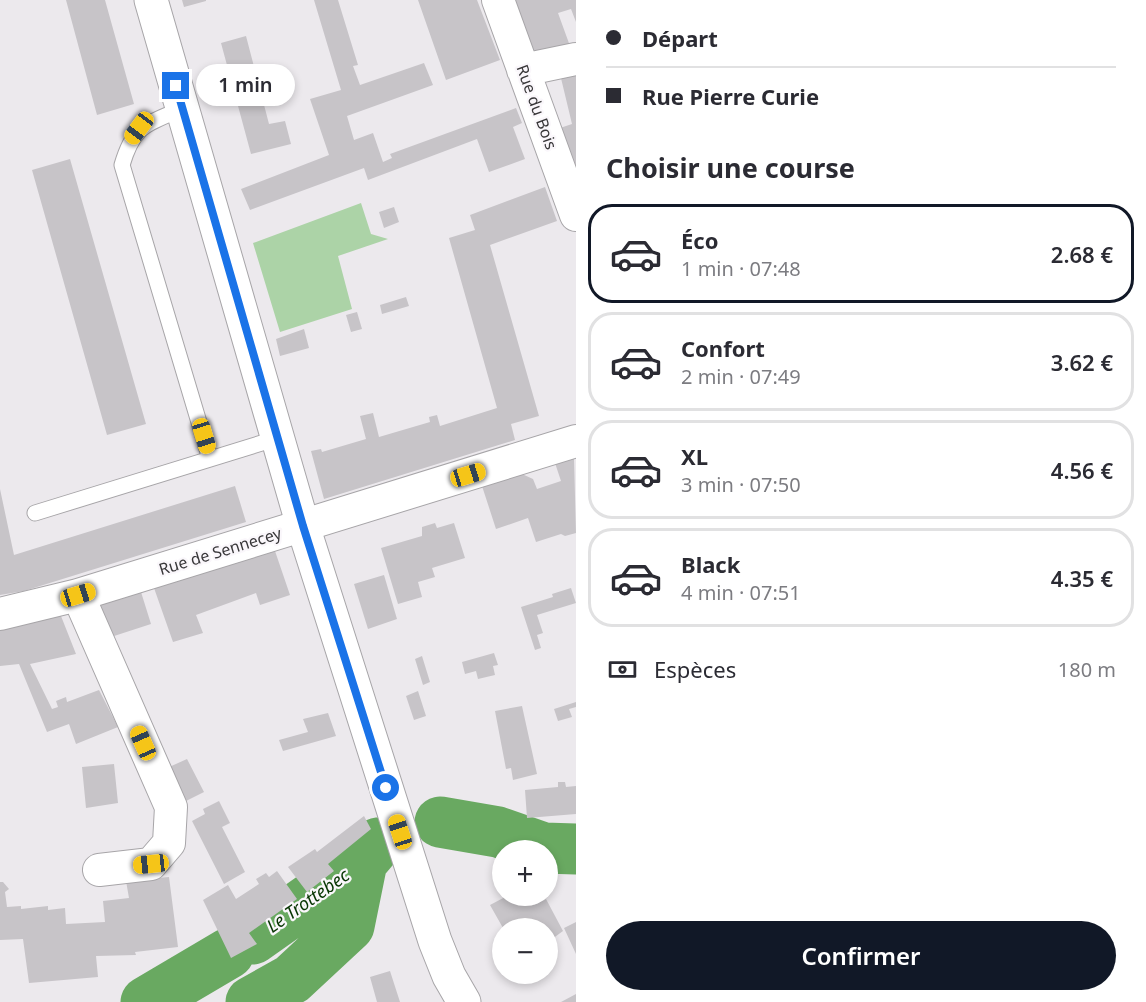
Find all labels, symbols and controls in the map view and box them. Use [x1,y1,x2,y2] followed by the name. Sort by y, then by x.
[642,23,718,53] text: Départ
[511,62,563,152] street label: Rue du Bois
[197,65,296,107] callout: 1 min
[218,71,273,98] text: 1 min
[162,72,189,99] route end
[642,81,819,111] text: Rue Pierre Curie
[121,108,157,148] car
[606,149,855,186] text: Choisir une course
[681,225,718,255] text: Éco
[609,227,663,281] icon: car
[1051,239,1113,269] text: 2.68 €
[681,255,801,282] text: 1 min · 07:48
[681,333,765,363] text: Confort
[609,335,663,389] icon: car
[1051,347,1113,377] text: 3.62 €
[681,363,801,390] text: 2 min · 07:49
[190,416,218,456] car
[681,441,708,471] text: XL
[609,443,663,497] icon: car
[1051,455,1113,485] text: 4.56 €
[448,461,488,489] car
[681,471,801,498] text: 3 min · 07:50
[156,522,285,580] street label: Rue de Sennecey
[681,549,740,579] text: Black
[609,551,663,605] icon: car
[1051,563,1113,593] text: 4.35 €
[681,579,801,606] text: 4 min · 07:51
[58,581,98,609] car
[606,653,639,686] icon: cash
[654,654,736,684] text: Espèces
[1058,656,1116,683] text: 180 m
[127,723,159,763] car
[372,774,399,801] route start
[386,812,414,852] car
[492,840,558,984] map controls
[492,840,558,906] button: +
[132,853,170,875] car
[261,862,354,937] water label: Le Trottebec
[492,918,558,984] button: −
[606,921,1116,990] button: Confirmer

